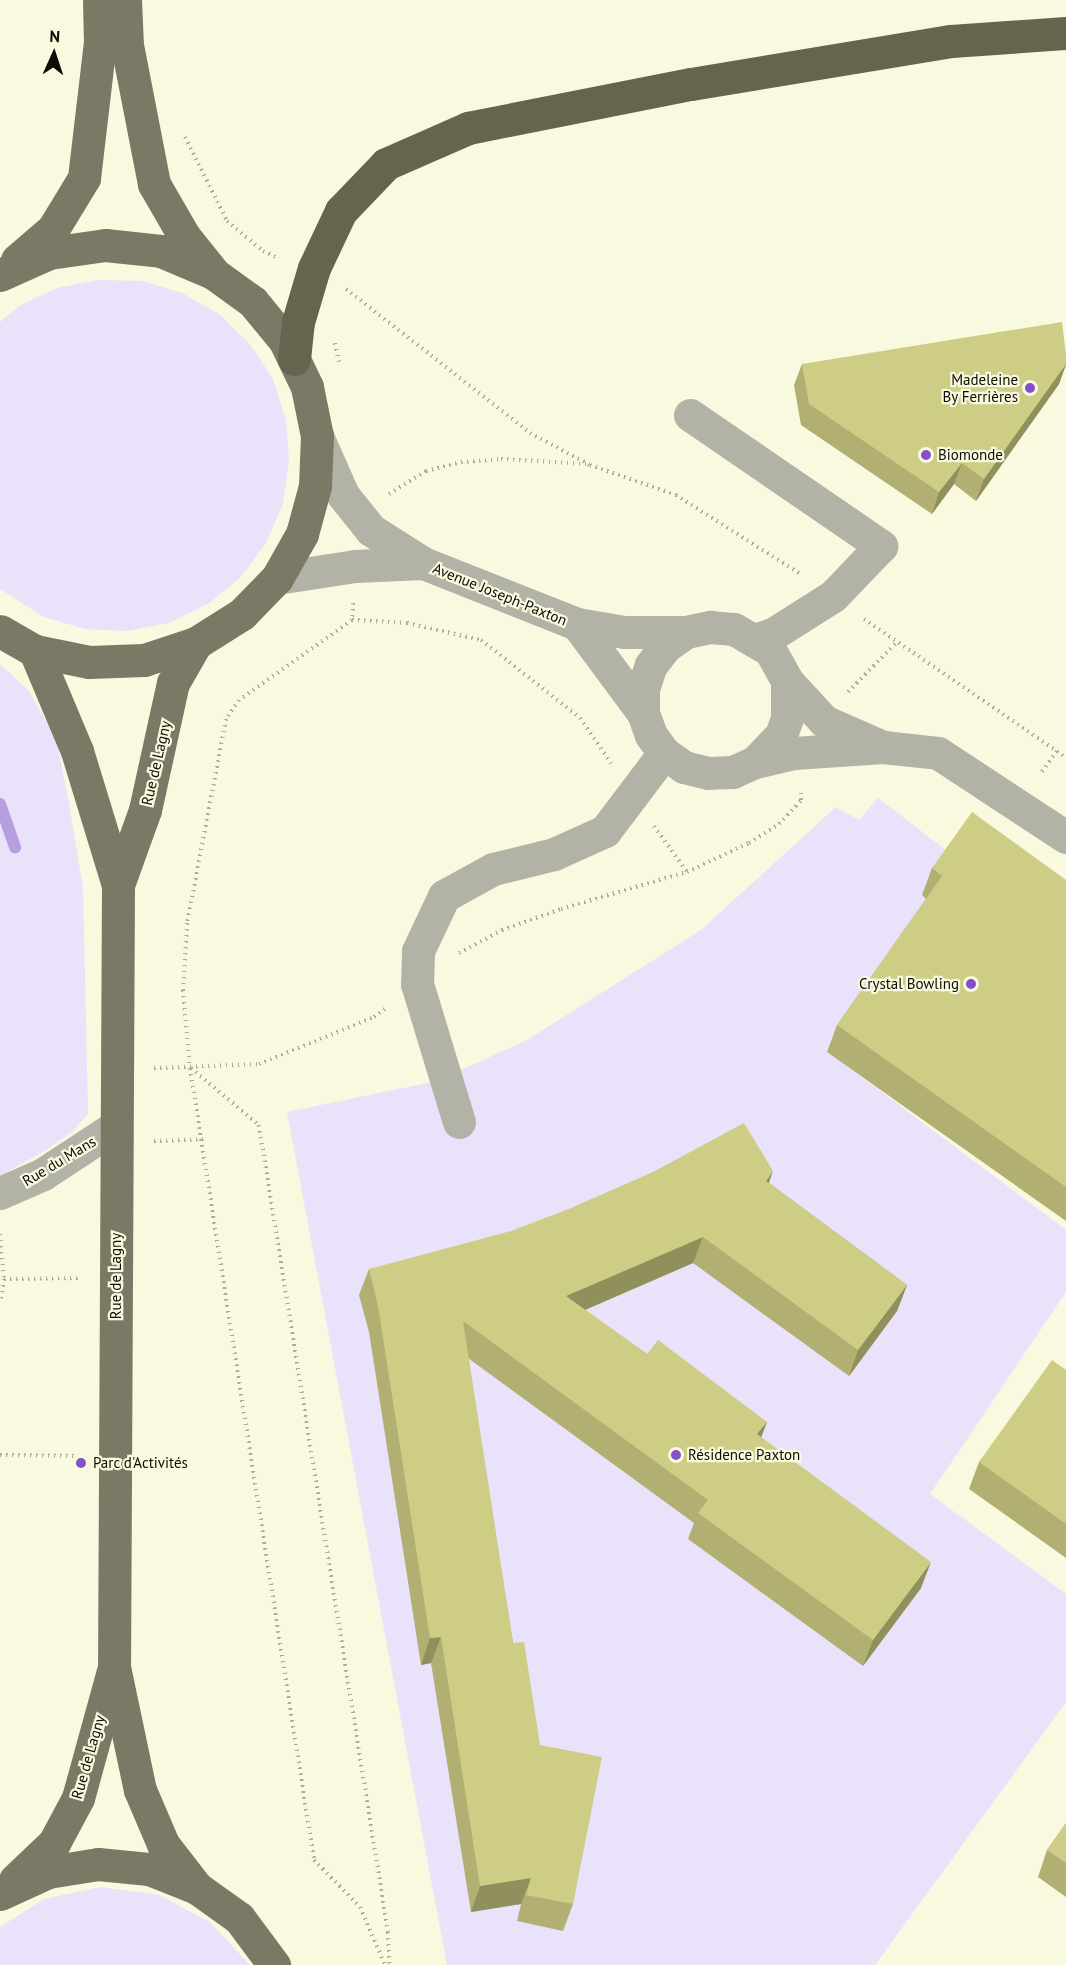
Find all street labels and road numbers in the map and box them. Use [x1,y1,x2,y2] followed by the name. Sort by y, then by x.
[430,559,570,629] street label: Avenue Joseph-Paxton
[138,719,174,807] street label: Rue de Lagny
[19,1132,99,1190] street label: Rue du Mans
[107,1233,125,1319] street label: Rue de Lagny
[67,1713,109,1801] street label: Rue de Lagny

